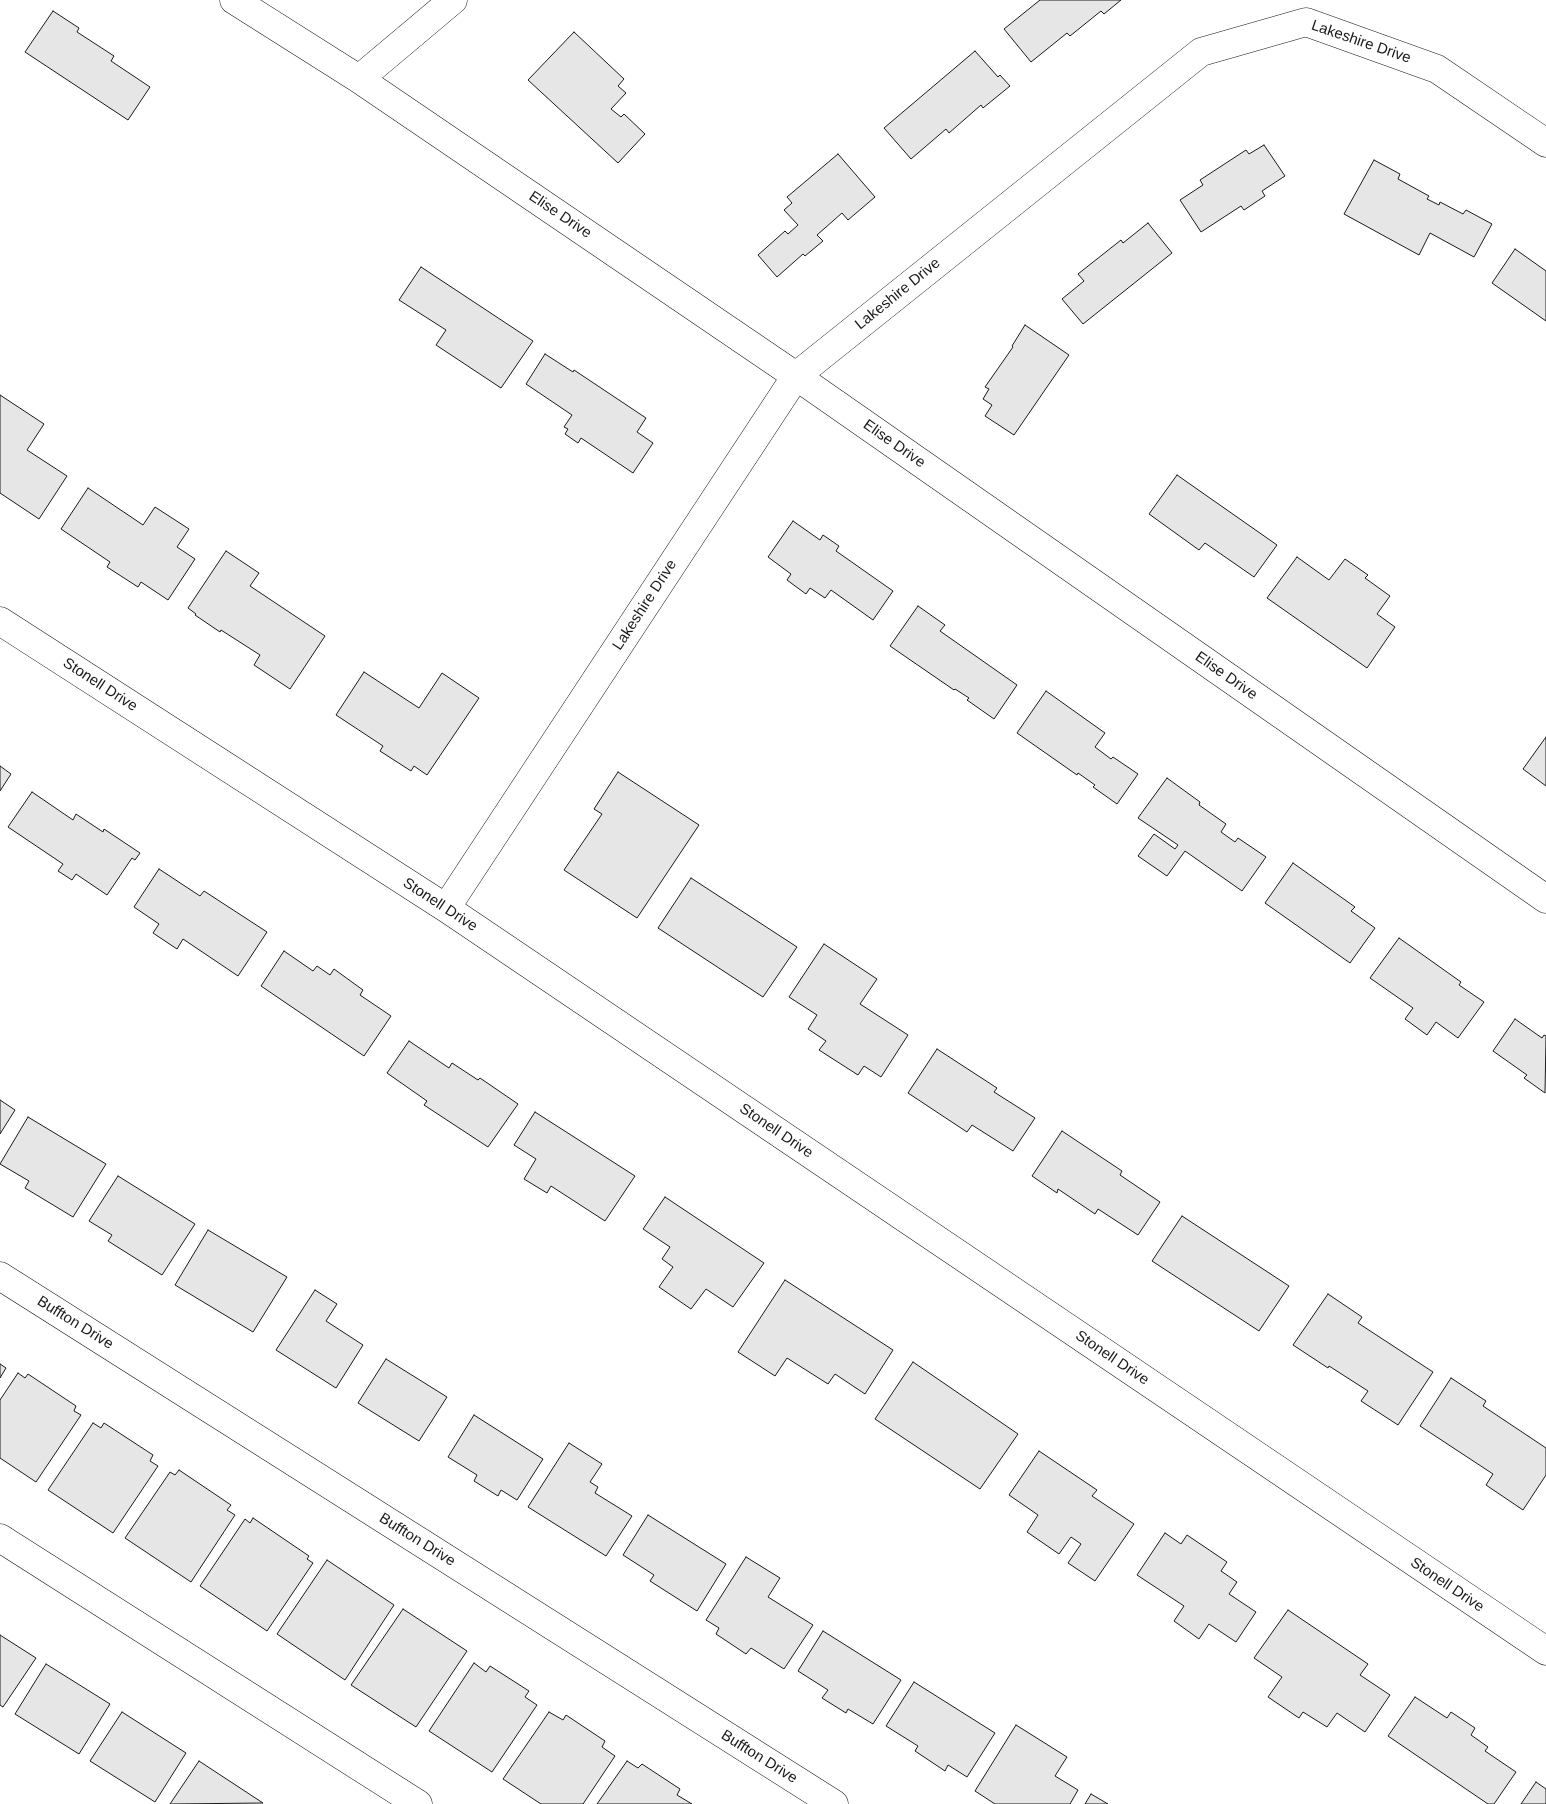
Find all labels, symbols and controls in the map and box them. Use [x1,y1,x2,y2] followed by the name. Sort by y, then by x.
[1309,17,1413,67] street label: Lakeshire Drive
[525,187,595,243] street label: Elise Drive
[852,254,944,334] street label: Lakeshire Drive
[859,416,929,472] street label: Elise Drive
[609,556,681,654] street label: Lakeshire Drive
[1191,648,1261,704] street label: Elise Drive
[59,654,141,716] street label: Stonell Drive
[399,874,481,936] street label: Stonell Drive
[736,1100,816,1162] street label: Stonell Drive
[34,1292,116,1354] street label: Buffton Drive
[1072,1327,1152,1389] street label: Stonell Drive
[376,1509,458,1571] street label: Buffton Drive
[1407,1554,1487,1616] street label: Stonell Drive
[718,1726,800,1788] street label: Buffton Drive

